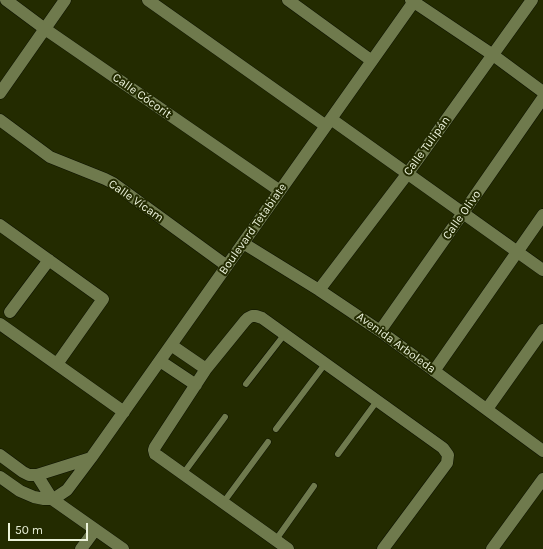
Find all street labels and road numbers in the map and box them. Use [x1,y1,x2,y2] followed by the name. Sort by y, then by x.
[110,70,174,122] street label: Calle Cócorit
[401,113,453,179] street label: Calle Tulipán
[106,177,166,225] street label: Calle Vícam
[216,181,290,277] street label: Boulevard Tetabiate
[440,188,484,242] street label: Calle Olivo
[354,309,438,377] street label: Avenida Arboleda

